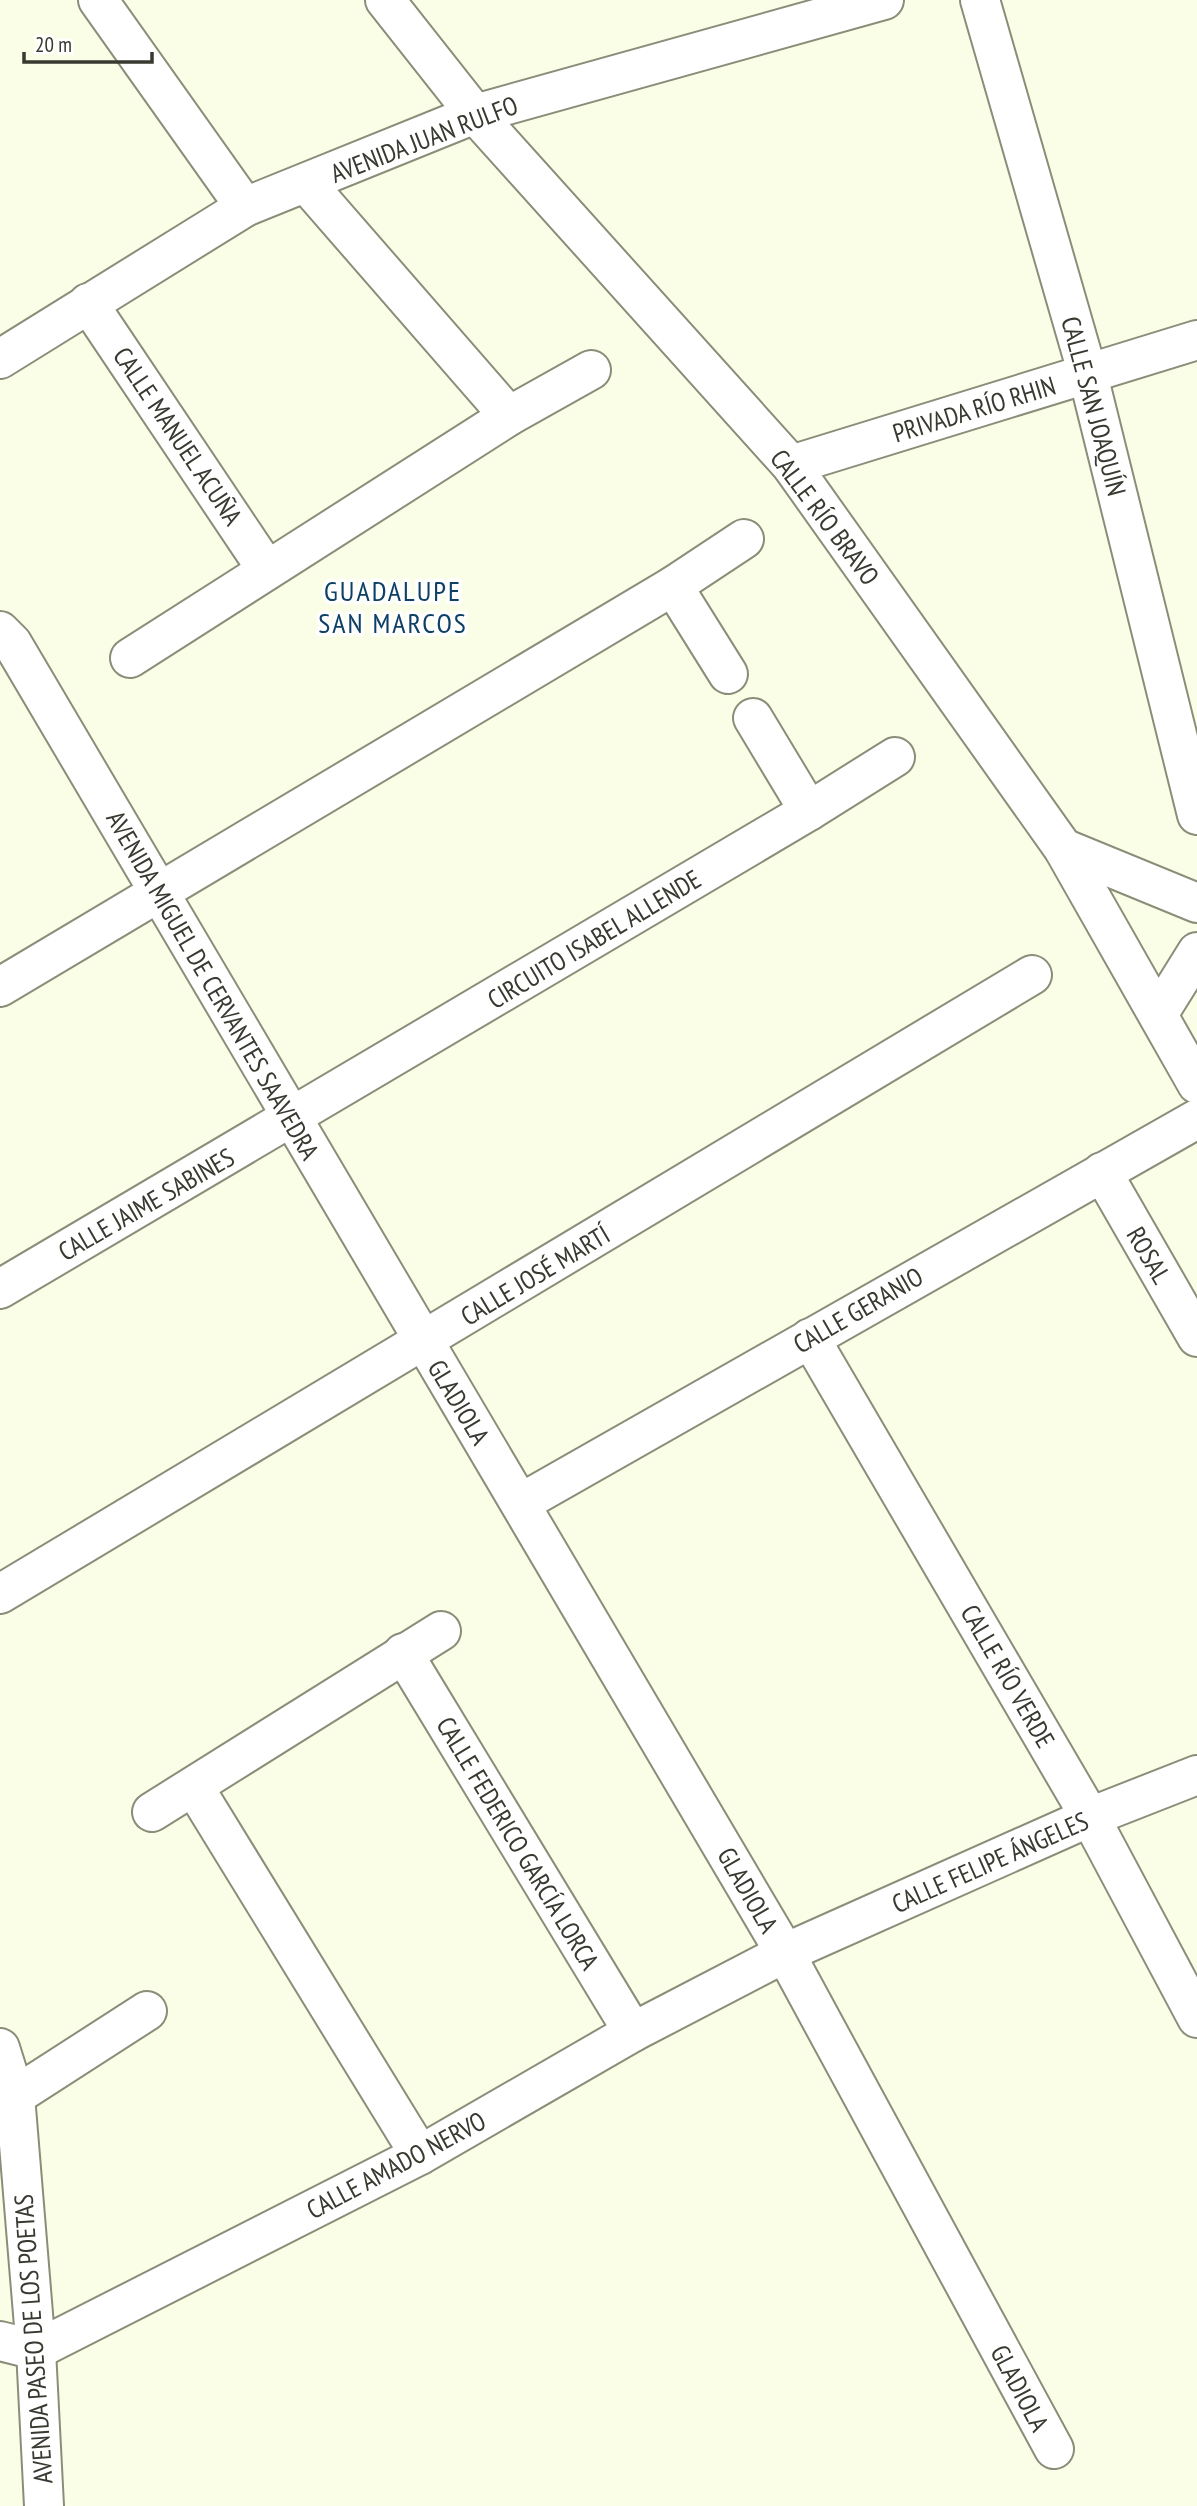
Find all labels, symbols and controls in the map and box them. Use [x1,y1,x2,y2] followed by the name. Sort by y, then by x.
[24,21,152,65] scale bar
[35,31,72,58] text: 20 m
[326,88,522,190] street label: AVENIDA JUAN RULFO
[1054,313,1134,499] street label: CALLE SAN JOAQUÍN
[106,341,250,532] street label: CALLE MANUEL ACUÑA
[889,369,1059,449] street label: PRIVADA RÍO RHIN
[763,443,887,591] street label: CALLE RÍO BRAVO
[318,572,468,641] district label: GUADALUPE SAN MARCOS
[99,805,327,1166] street label: AVENIDA MIGUEL DE CERVANTES SAAVEDRA
[481,862,707,1016] street label: CIRCUITO ISABEL ALLENDE
[52,1140,240,1268] street label: CALLE JAIME SABINES
[455,1217,616,1332] street label: CALLE JOSÉ MARTÍ
[1120,1221,1178,1290] street label: ROSAL
[787,1260,929,1360] street label: CALLE GERANIO
[421,1354,498,1451] street label: GLADIOLA
[954,1598,1062,1754] street label: CALLE RÍO VERDE
[429,1711,607,1976] street label: CALLE FEDERICO GARCÍA LORCA
[887,1804,1093,1920] street label: CALLE FELIPE ÁNGELES
[710,1841,786,1939] street label: GLADIOLA
[301,2104,491,2226] street label: CALLE AMADO NERVO
[6,2193,60,2485] street label: AVENIDA PASEO DE LOS POETAS
[984,2339,1057,2438] street label: GLADIOLA

